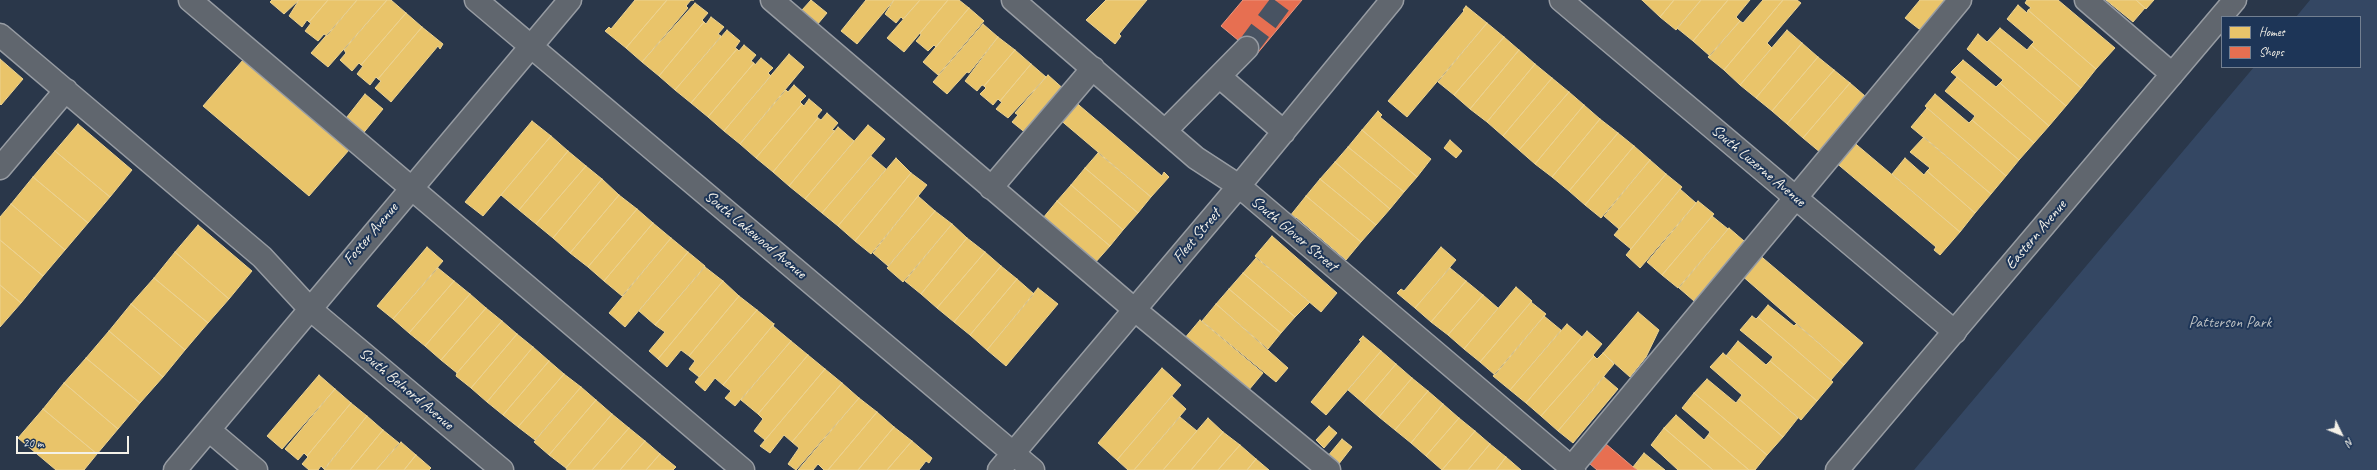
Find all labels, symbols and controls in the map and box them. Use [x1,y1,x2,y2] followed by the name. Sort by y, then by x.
[2221,16,2361,68] legend
[2259,24,2285,40] text: Homes
[2259,44,2284,60] text: Shops
[1707,121,1809,211] street label: South Luzerne Avenue
[700,187,810,283] street label: South Lakewood Avenue
[1247,192,1341,276] street label: South Glover Street
[2001,196,2071,274] street label: Eastern Avenue
[340,199,402,269] street label: Foster Avenue
[1169,205,1225,267] street label: Fleet Street
[2189,313,2271,333] park label: Patterson Park
[355,344,457,434] street label: South Belnord Avenue
[2321,414,2361,454] north arrow
[18,428,131,454] scale bar
[23,435,43,451] text: 20 m
[2342,435,2357,449] text: N

